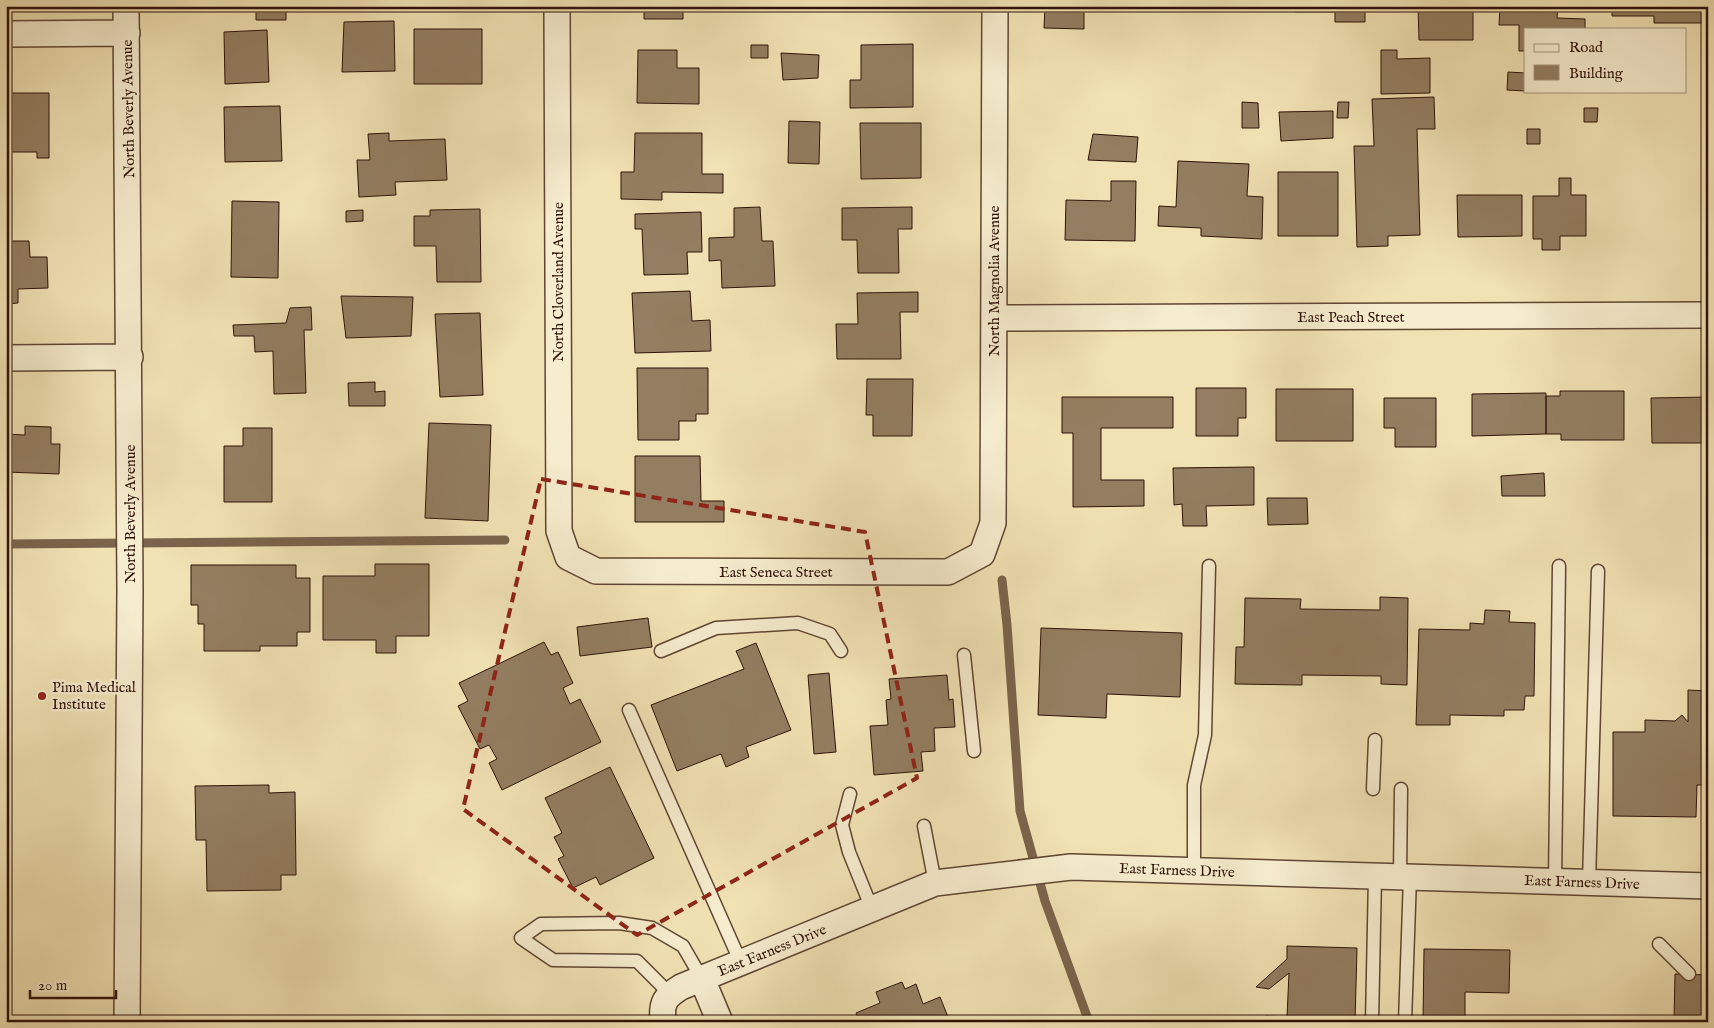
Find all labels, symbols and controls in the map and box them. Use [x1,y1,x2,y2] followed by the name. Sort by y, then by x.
[1524,28,1686,92] legend
[1569,38,1604,57] text: Road
[118,39,139,179] street label: North Beverly Avenue
[1569,64,1624,83] text: Building
[549,202,568,362] street label: North Cloverland Avenue
[985,205,1004,356] street label: North Magnolia Avenue
[1297,308,1405,327] street label: East Peach Street
[121,445,140,583] street label: North Beverly Avenue
[719,563,833,582] street label: East Seneca Street
[52,678,137,714] place label: Pima Medical Institute
[36,690,48,702] marker: Pima Medical Institute
[1119,859,1235,882] street label: East Farness Drive
[1524,871,1640,894] street label: East Farness Drive
[715,920,829,981] street label: East Farness Drive
[30,968,116,1000] scale bar
[38,976,68,995] text: 20 m

